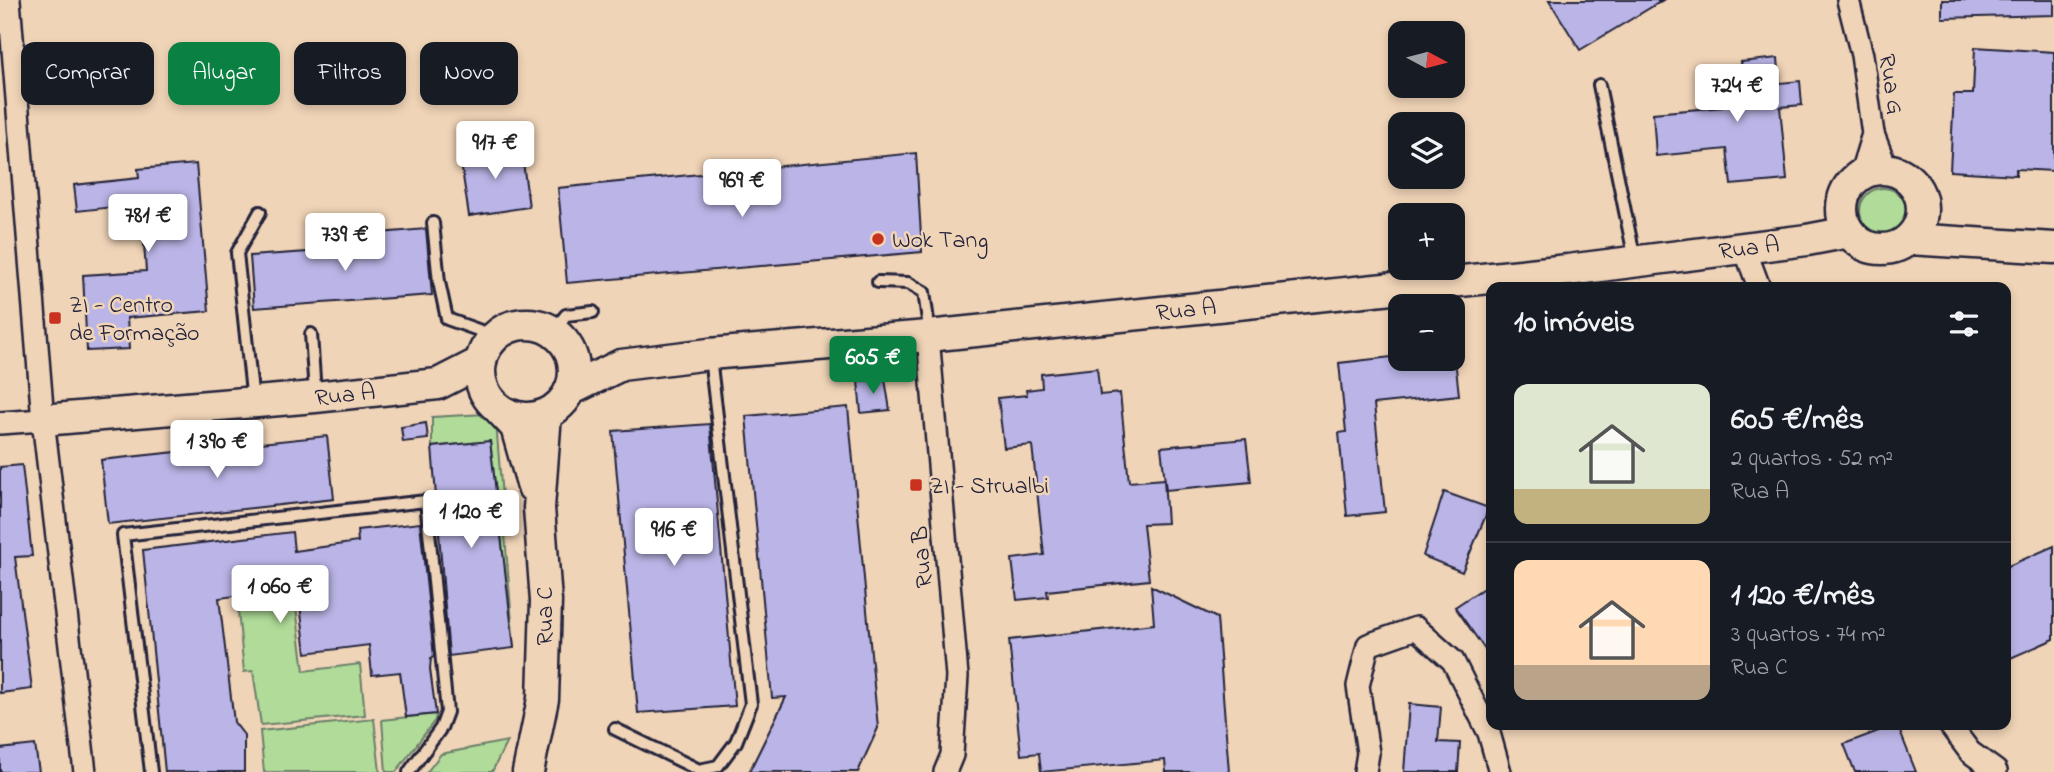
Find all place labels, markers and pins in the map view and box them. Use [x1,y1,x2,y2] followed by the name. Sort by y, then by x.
[1688,64,1786,124] pin: 724 €
[446,122,544,181] pin: 917 €
[693,160,791,219] pin: 969 €
[99,194,197,254] pin: 781 €
[296,214,394,273] pin: 739 €
[892,224,988,259] place label: Wok Tang
[870,231,886,247] marker: Wok Tang
[69,289,199,352] place label: ZI - Centro de Formação
[47,310,63,326] marker: ZI - Centro de Formação
[824,336,922,396] pin: 605 €
[152,420,282,480] pin: 1 390 €
[930,470,1049,505] place label: ZI - Strualbi
[908,477,924,493] marker: ZI - Strualbi
[406,490,536,550] pin: 1 120 €
[625,508,723,568] pin: 916 €
[215,566,345,625] pin: 1 060 €

